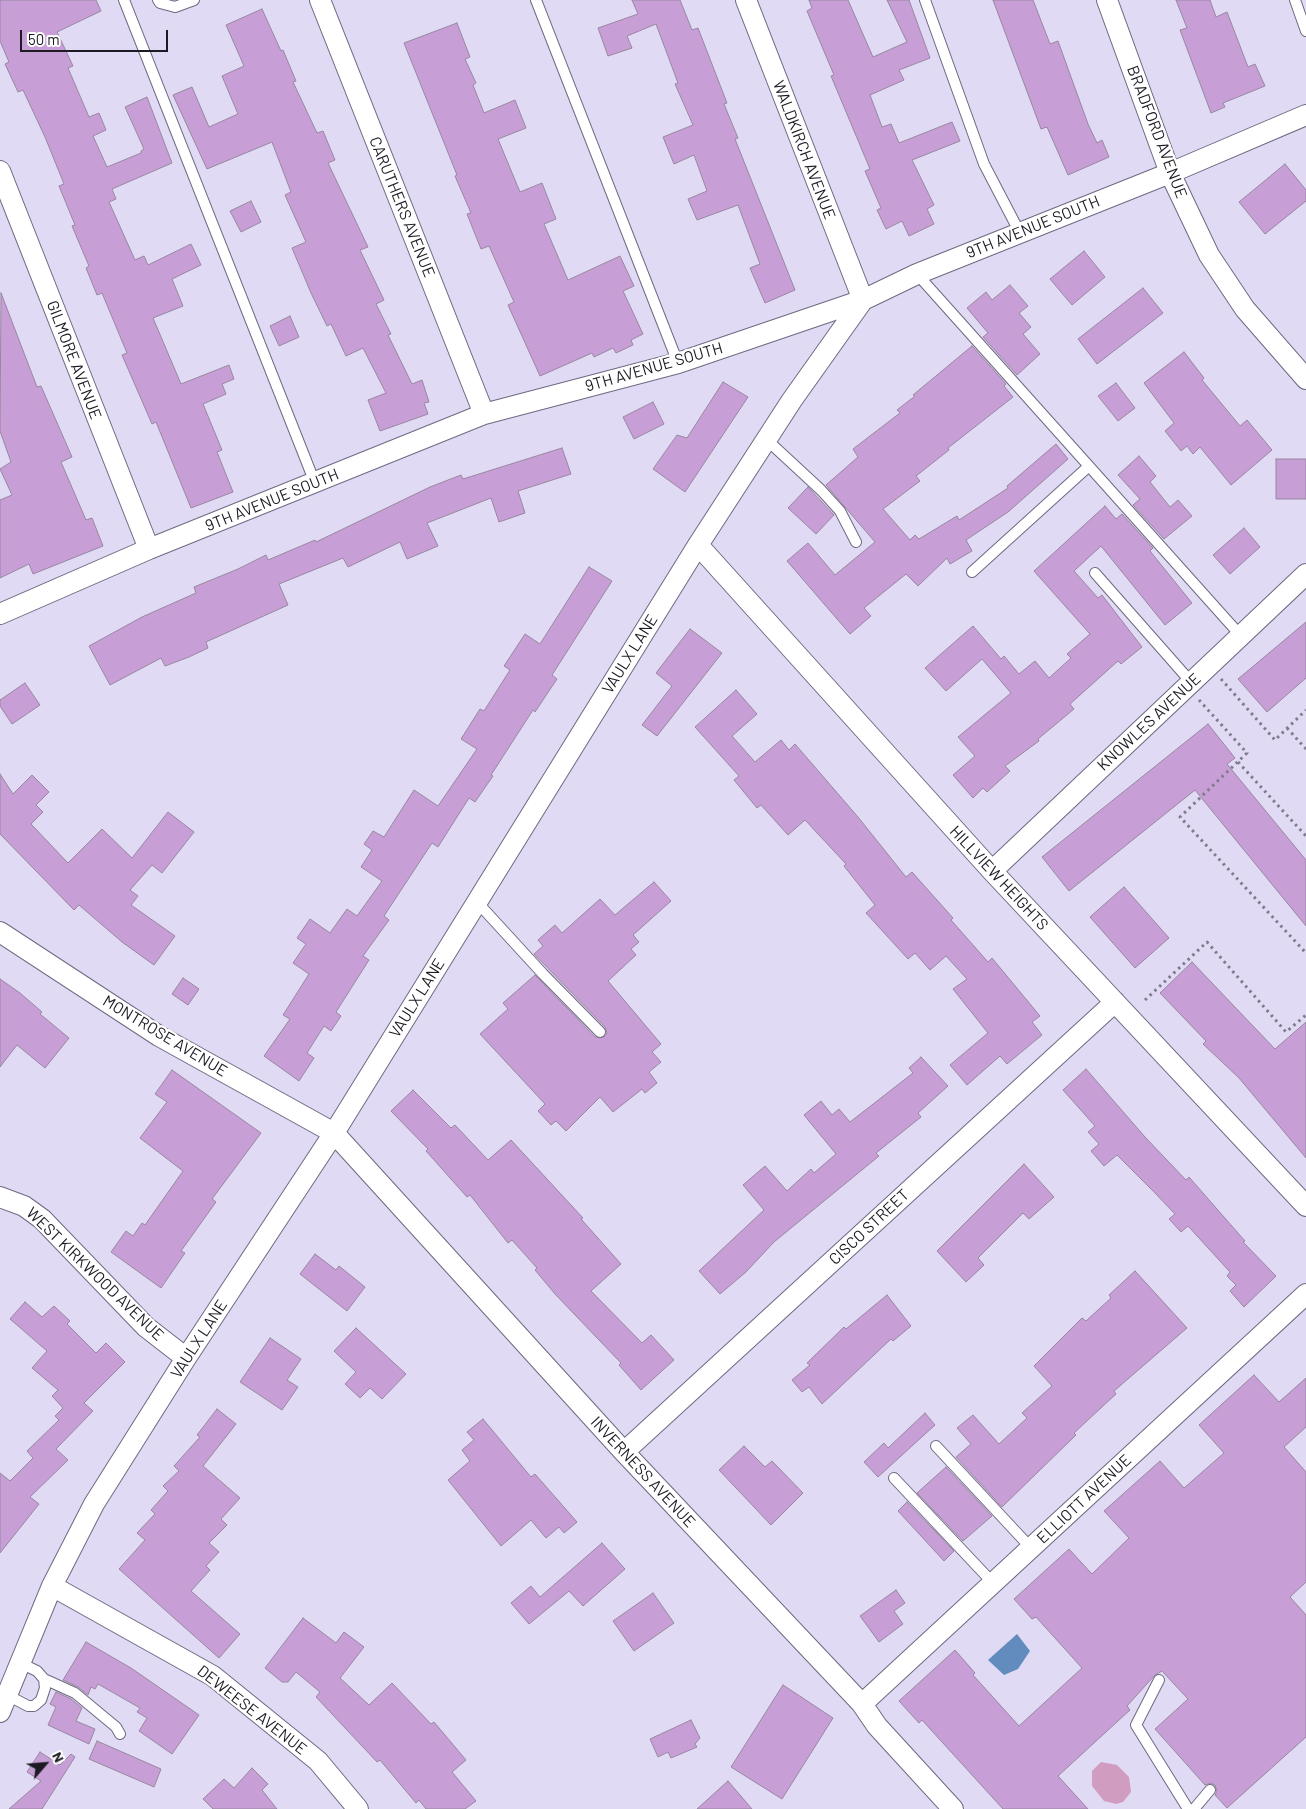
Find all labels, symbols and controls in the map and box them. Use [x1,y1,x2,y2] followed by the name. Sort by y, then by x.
[22,20,170,52] scale bar
[28,30,60,48] text: 50 m
[1123,63,1191,201] street label: BRADFORD AVENUE
[769,78,839,222] street label: WALDKIRCH AVENUE
[365,134,439,280] street label: CARUTHERS AVENUE
[963,191,1103,263] street label: 9TH AVENUE SOUTH
[42,298,106,422] street label: GILMORE AVENUE
[583,338,725,396] street label: 9TH AVENUE SOUTH
[202,464,342,536] street label: 9TH AVENUE SOUTH
[598,611,662,697] street label: VAULX LANE
[1093,669,1205,775] street label: KNOWLES AVENUE
[946,822,1052,934] street label: HILLVIEW HEIGHTS
[385,955,449,1041] street label: VAULX LANE
[99,991,231,1081] street label: MONTROSE AVENUE
[825,1185,913,1269] street label: CISCO STREET
[22,1203,168,1345] street label: WEST KIRKWOOD AVENUE
[167,1296,231,1382] street label: VAULX LANE
[587,1413,699,1531] street label: INVERNESS AVENUE
[1033,1450,1135,1548] street label: ELLIOTT AVENUE
[193,1661,311,1759] street label: DEWEESE AVENUE
[20,1739,70,1789] north arrow
[49,1749,68,1765] text: N

